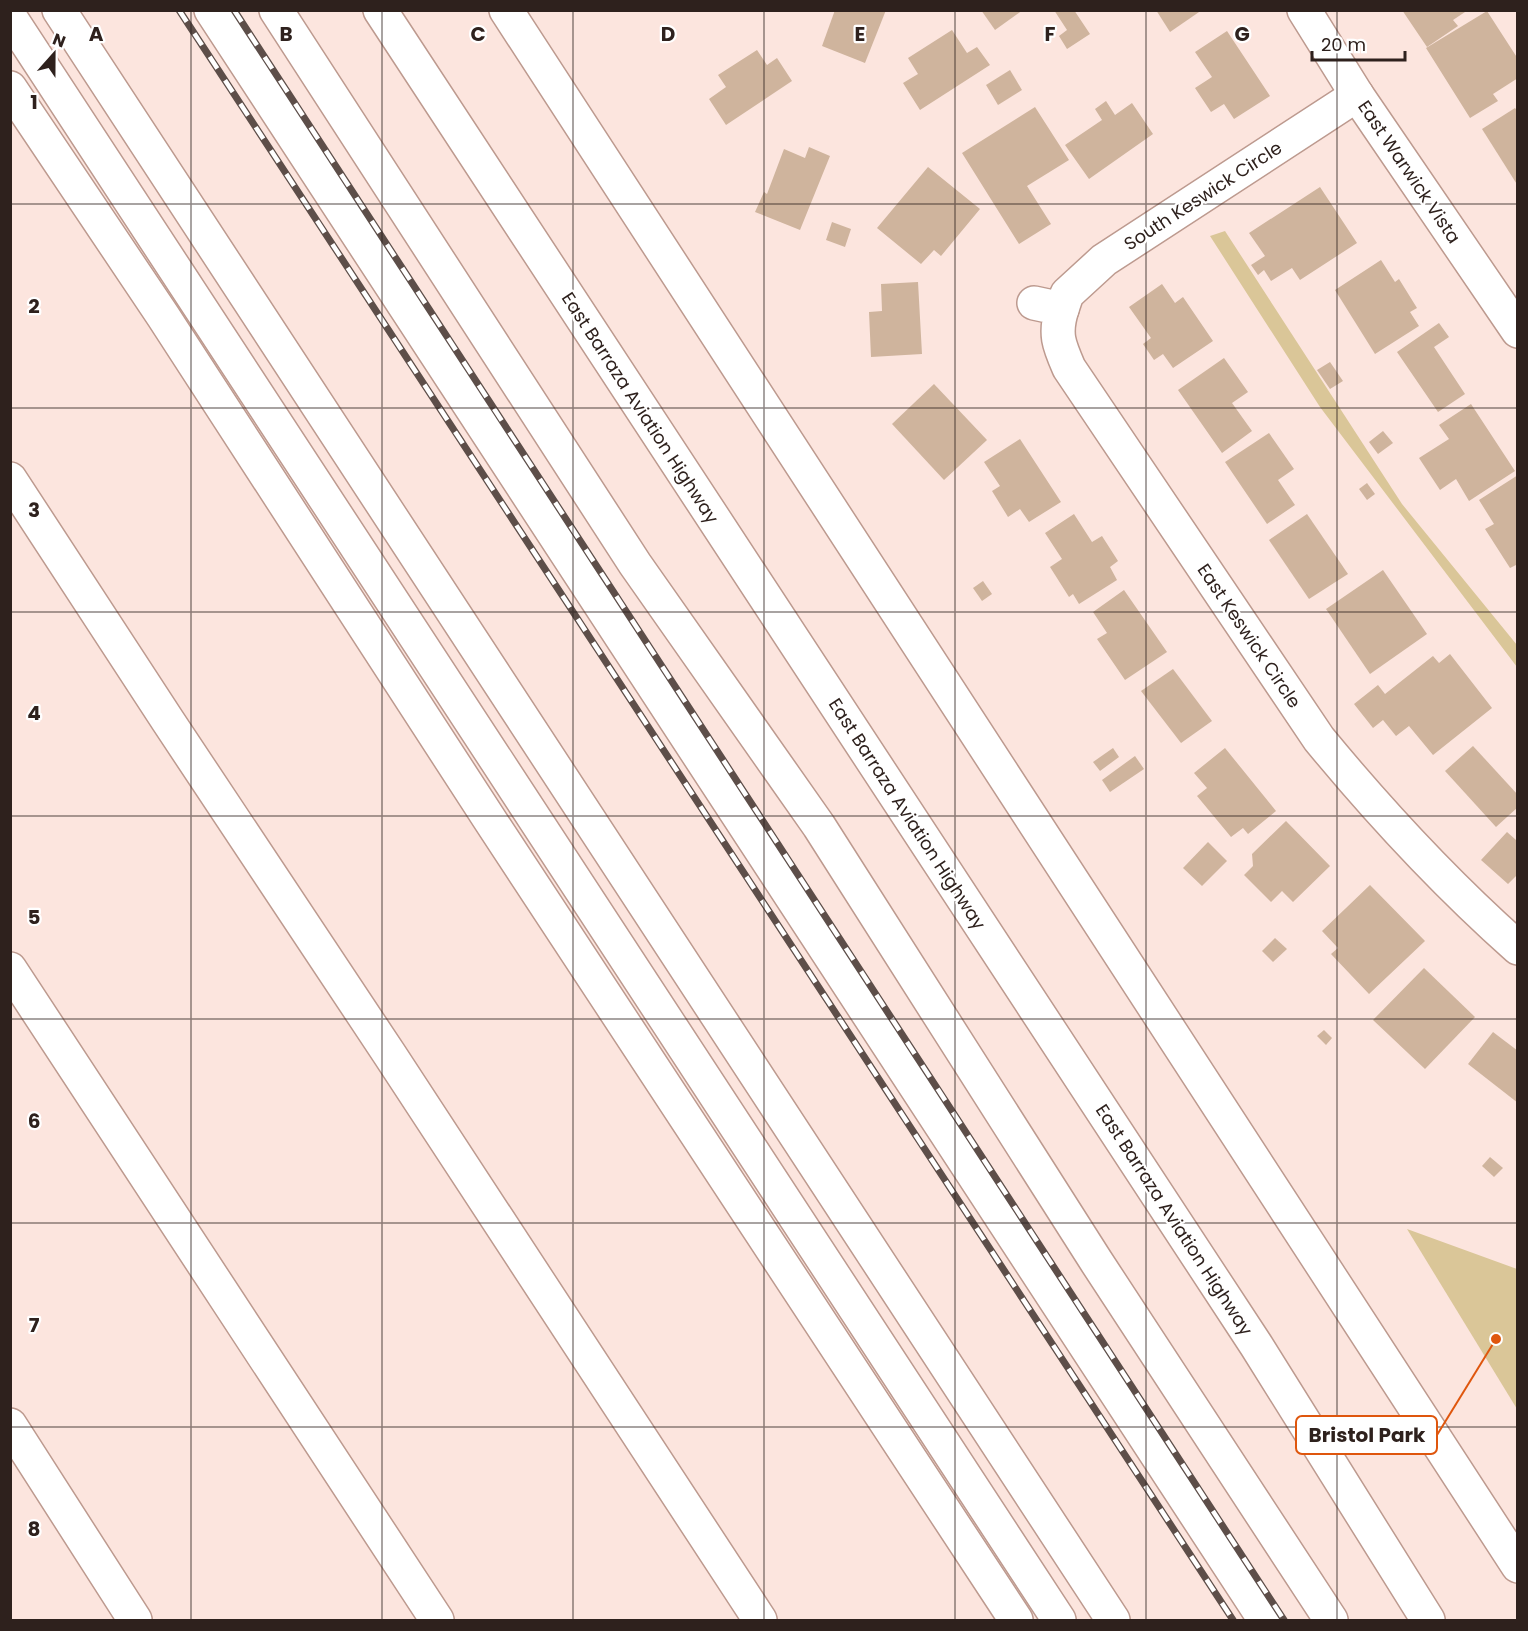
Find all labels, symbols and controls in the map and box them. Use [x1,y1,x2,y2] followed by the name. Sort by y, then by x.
[89,20,104,48] text: A
[279,20,293,48] text: B
[470,20,486,48] text: C
[661,20,675,48] text: D
[855,20,865,48] text: E
[1045,20,1056,48] text: F
[1234,20,1250,48] text: G
[24,24,84,84] north arrow
[1312,24,1405,62] scale bar
[49,28,69,53] text: N
[1321,32,1366,57] text: 20 m
[30,88,38,116] text: 1
[1352,95,1467,248] street label: East Warwick Vista
[1119,135,1287,256] street label: South Keswick Circle
[556,287,725,528] street label: East Barraza Aviation Highway
[28,292,40,320] text: 2
[28,496,40,524] text: 3
[1192,559,1307,713] street label: East Keswick Circle
[823,693,992,934] street label: East Barraza Aviation Highway
[27,699,41,727] text: 4
[28,903,41,931] text: 5
[1090,1099,1259,1340] street label: East Barraza Aviation Highway
[28,1107,40,1135] text: 6
[29,1311,40,1339] text: 7
[1296,1416,1437,1454] callout: Bristol Park
[1309,1421,1426,1449] text: Bristol Park
[28,1515,40,1543] text: 8

